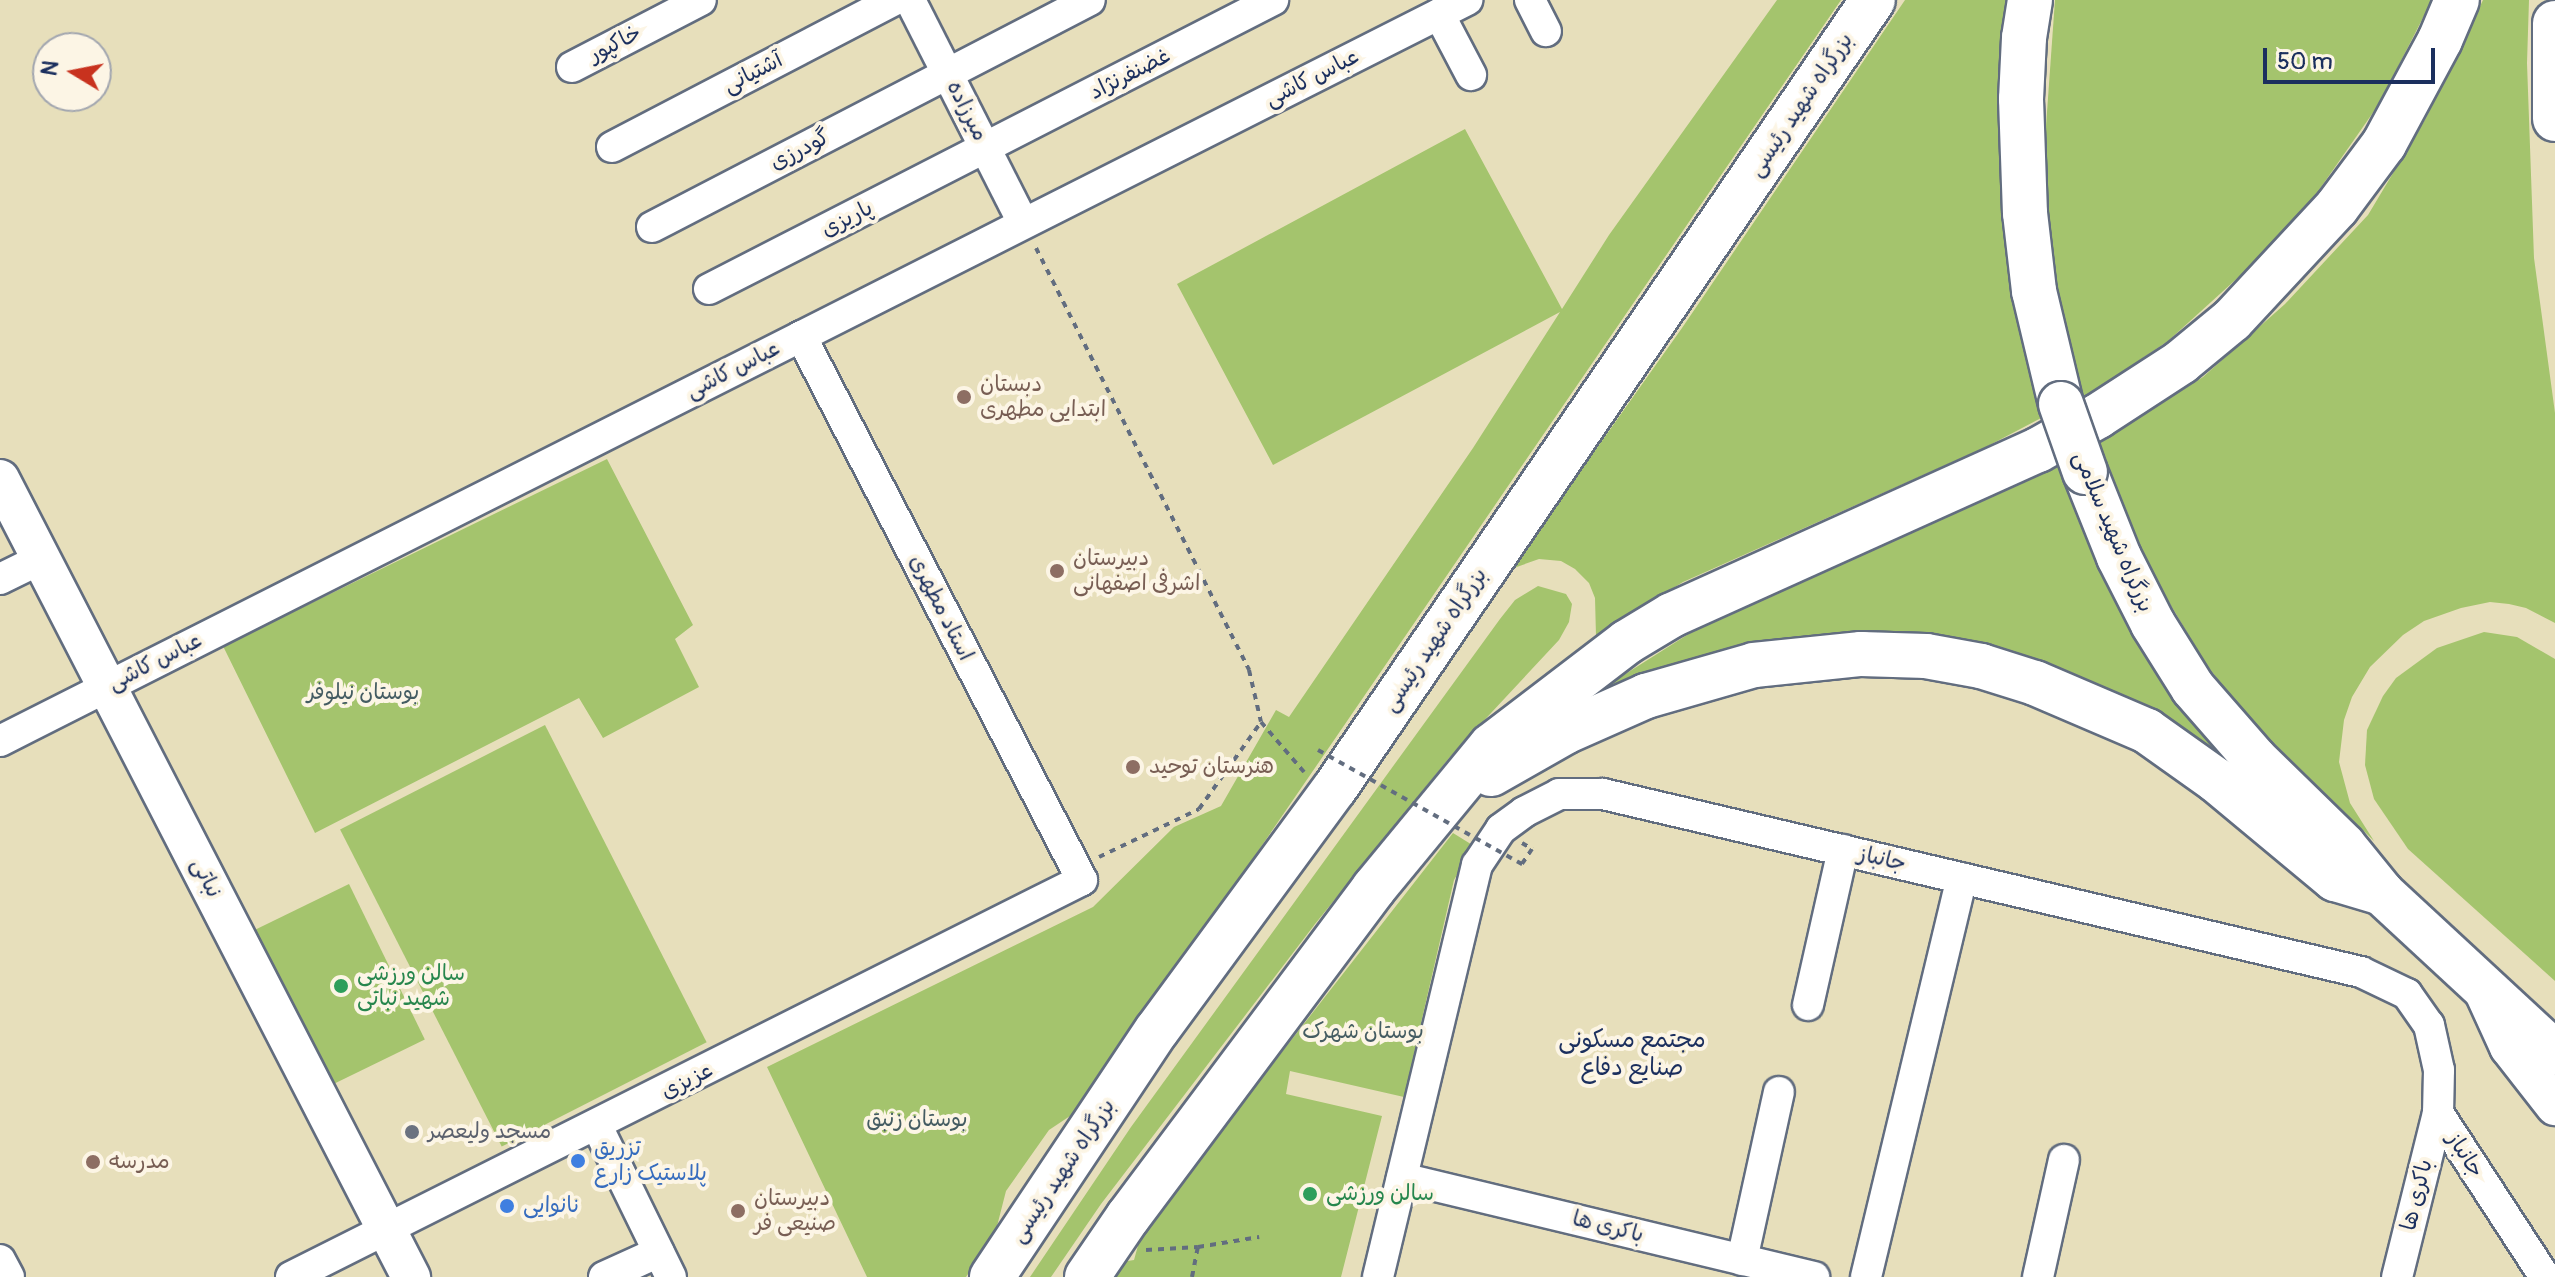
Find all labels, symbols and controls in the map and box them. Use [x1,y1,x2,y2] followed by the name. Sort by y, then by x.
[584,20,646,68] street label: خاکپور
[1743,28,1859,182] street label: بزرگراه شهید رئیسی
[32,32,112,112] north arrow
[2267,32,2439,82] scale bar
[1085,42,1175,106] street label: غضنفرنژاد
[1261,43,1363,113] street label: عباس کاشی
[719,47,787,99] street label: آشتیانی
[2277,47,2333,76] text: 50 m
[35,58,65,78] text: N
[941,76,993,146] street label: میرزاده
[766,124,834,176] street label: گودرزی
[817,195,877,243] street label: پاریزی
[682,335,784,405] street label: عباس کاشی
[980,371,1106,422] place label: دبستان ابتدایی مطهری
[955,388,973,406] marker: دبستان ابتدایی مطهری
[2067,448,2159,616] street label: بزرگراه شهید سلامی
[1073,545,1200,596] place label: دبیرستان اشرفی اصفهانی
[903,551,979,665] street label: استاد مطهری
[1048,562,1066,580] marker: دبیرستان اشرفی اصفهانی
[1377,563,1493,717] street label: بزرگراه شهید رئیسی
[104,627,206,697] street label: عباس کاشی
[307,680,419,706] park label: بوستان نیلوفر
[1149,754,1274,780] place label: هنرستان توحید
[1124,758,1142,776] marker: هنرستان توحید
[1855,841,1909,877] street label: جانباز
[185,854,227,902] street label: نباتی
[357,960,465,1012] place label: سالن ورزشی شهید نباتی
[332,977,350,995] marker: سالن ورزشی شهید نباتی
[1302,1019,1424,1045] park label: بوستان شهرک
[1558,1026,1706,1082] district label: مجتمع مسکونی صنایع دفاع
[657,1057,717,1105] street label: عزیزی
[1005,1094,1121,1248] street label: بزرگراه شهید رئیسی
[866,1107,968,1133] park label: بوستان زنبق
[428,1119,551,1145] place label: مسجد ولیعصر
[403,1123,421,1141] marker: مسجد ولیعصر
[2441,1127,2489,1183] street label: جانباز
[594,1135,707,1186] place label: تزریق پلاستیک زارع
[109,1149,170,1175] place label: مدرسه
[569,1152,587,1170] marker: تزریق پلاستیک زارع
[84,1153,102,1171] marker: مدرسه
[2395,1157,2439,1233] street label: باکری ها
[1326,1181,1434,1207] place label: سالن ورزشی
[754,1185,836,1236] place label: دبیرستان صنیعی فر
[1301,1185,1319,1203] marker: سالن ورزشی
[523,1193,580,1219] place label: نانوایی
[498,1197,516,1215] marker: نانوایی
[729,1202,747,1220] marker: دبیرستان صنیعی فر
[1570,1205,1646,1249] street label: باکری ها

